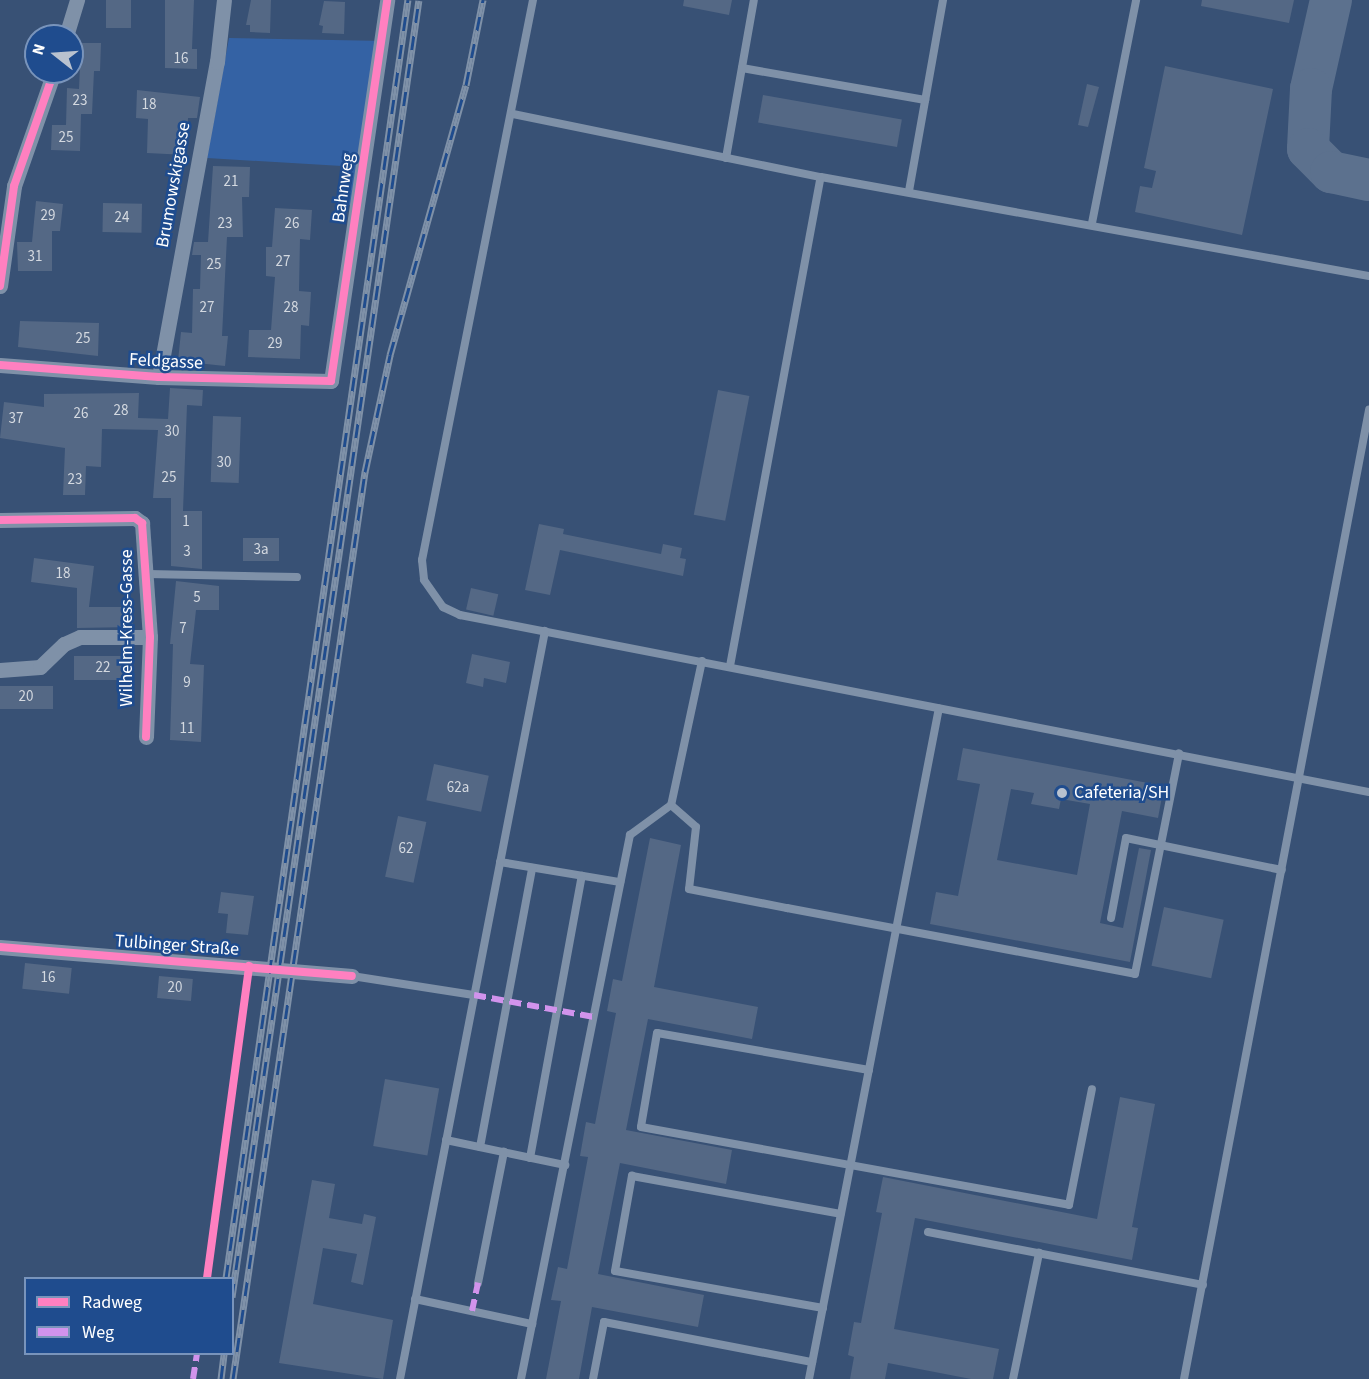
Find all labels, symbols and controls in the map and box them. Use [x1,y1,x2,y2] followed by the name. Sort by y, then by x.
[24,24,84,84] north arrow
[27,41,51,58] text: N
[174,50,188,68] house number: 16
[73,92,87,110] house number: 23
[142,96,156,114] house number: 18
[152,121,196,249] street label: Brumowskigasse
[59,129,73,147] house number: 25
[328,152,360,224] street label: Bahnweg
[224,173,238,191] house number: 21
[41,207,55,225] house number: 29
[115,209,129,227] house number: 24
[218,215,232,233] house number: 23
[285,215,299,233] house number: 26
[28,248,42,266] house number: 31
[276,253,290,271] house number: 27
[207,256,221,274] house number: 25
[200,299,214,317] house number: 27
[284,299,298,317] house number: 28
[76,330,90,348] house number: 25
[268,335,282,353] house number: 29
[128,349,204,375] street label: Feldgasse
[114,402,128,420] house number: 28
[74,405,88,423] house number: 26
[9,410,23,428] house number: 37
[165,423,179,441] house number: 30
[217,454,231,472] house number: 30
[162,469,176,487] house number: 25
[68,471,82,489] house number: 23
[182,513,190,531] house number: 1
[253,541,269,559] house number: 3a
[183,543,191,561] house number: 3
[116,549,138,707] street label: Wilhelm-Kress-Gasse
[56,565,70,583] house number: 18
[193,589,201,607] house number: 5
[179,620,187,638] house number: 7
[96,659,110,677] house number: 22
[183,674,191,692] house number: 9
[19,688,33,706] house number: 20
[180,720,194,738] house number: 11
[447,779,469,797] house number: 62a
[1074,782,1169,804] place label: Cafeteria/SH
[1055,786,1069,800] marker: Cafeteria/SH
[399,840,413,858] house number: 62
[114,931,240,961] street label: Tulbinger Straße
[41,969,55,987] house number: 16
[168,979,182,997] house number: 20
[24,1277,234,1355] legend
[82,1290,142,1315] text: Radweg
[82,1320,114,1345] text: Weg

